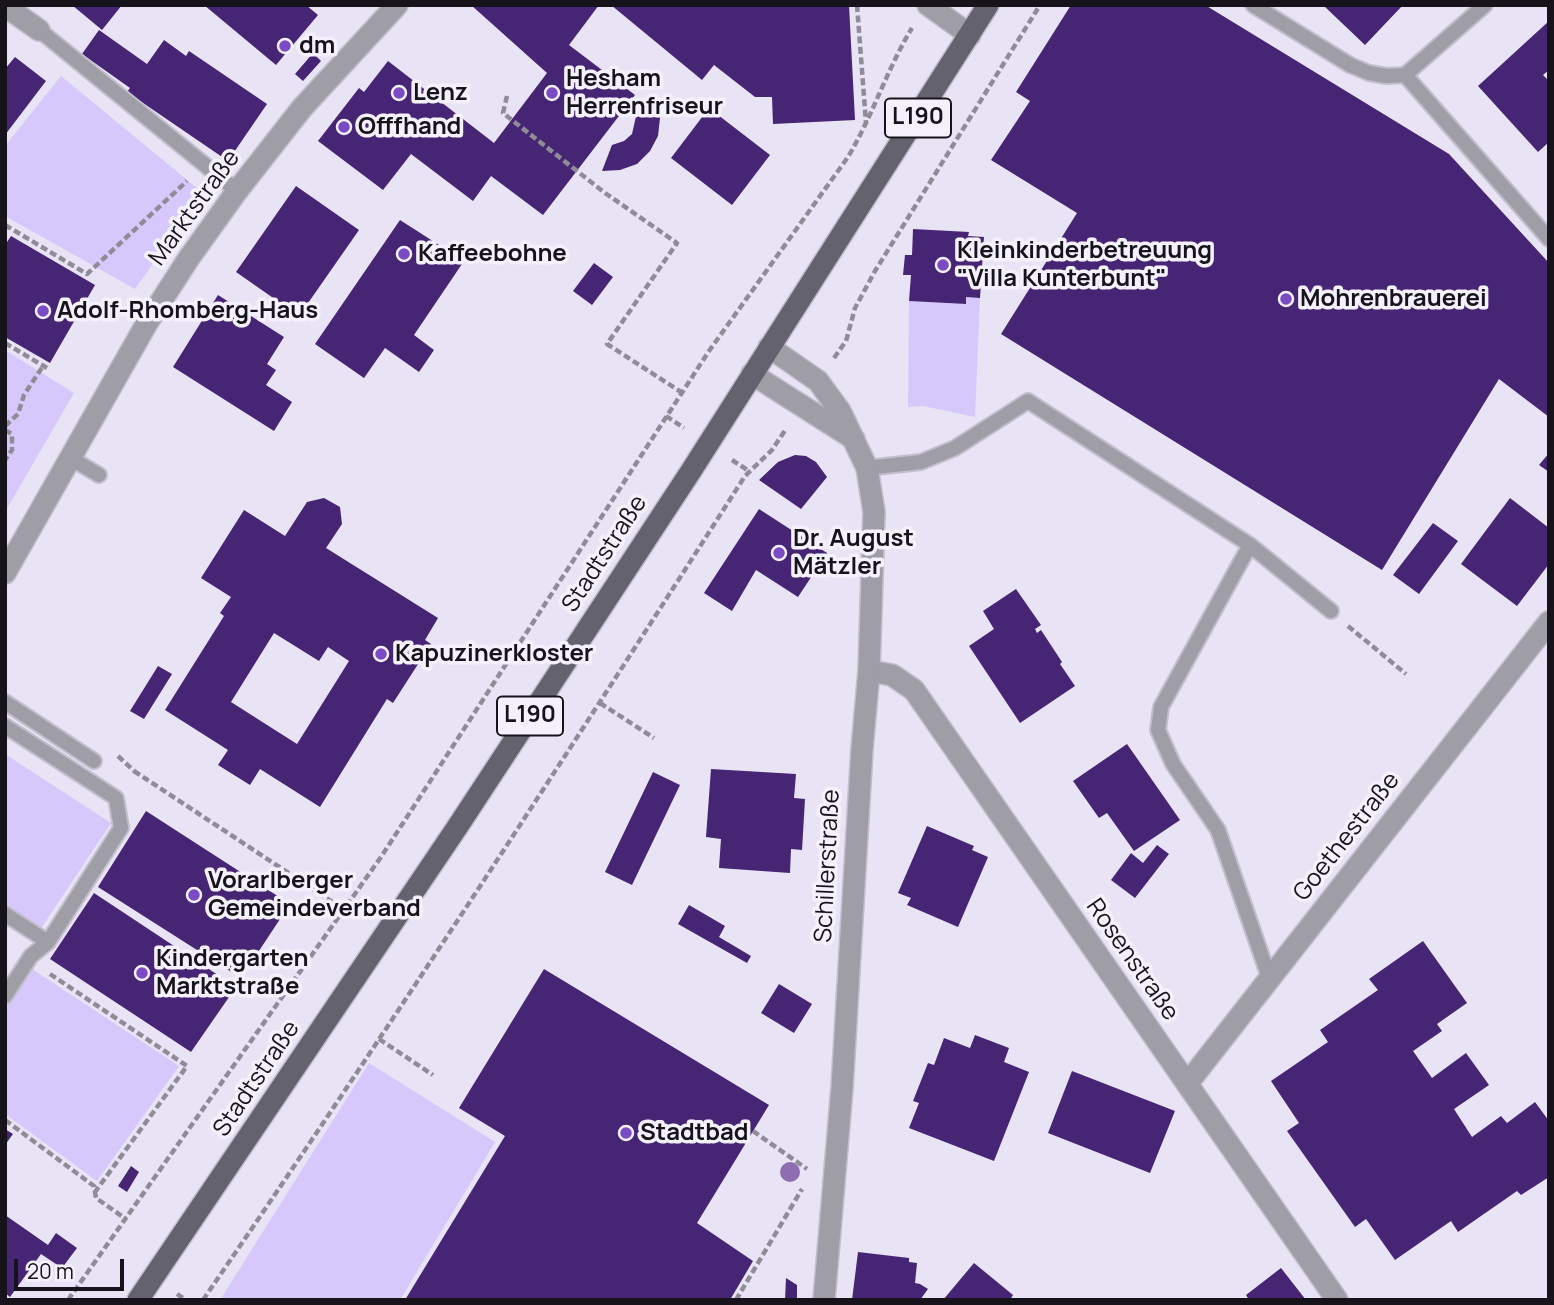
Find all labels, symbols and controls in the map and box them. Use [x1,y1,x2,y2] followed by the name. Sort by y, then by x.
[299,32,335,60] place label: dm
[277,38,293,54] marker: dm
[566,65,723,121] place label: Hesham Herrenfriseur
[413,79,468,107] place label: Lenz
[391,85,407,101] marker: Lenz
[544,85,560,101] marker: Hesham Herrenfriseur
[885,99,951,138] road number: L190
[358,113,461,141] place label: Offfhand
[336,119,352,135] marker: Offfhand
[143,145,247,271] street label: Marktstraße
[957,237,1212,293] place label: Kleinkinderbetreuung "Villa Kunterbunt"
[418,240,567,268] place label: Kaffeebohne
[396,246,412,262] marker: Kaffeebohne
[935,257,951,273] marker: Kleinkinderbetreuung "Villa Kunterbunt"
[1300,285,1487,313] place label: Mohrenbrauerei
[1278,291,1294,307] marker: Mohrenbrauerei
[57,297,318,325] place label: Adolf-Rhomberg-Haus
[35,303,51,319] marker: Adolf-Rhomberg-Haus
[557,490,653,618] street label: Stadtstraße
[793,525,914,581] place label: Dr. August Mätzler
[771,545,787,561] marker: Dr. August Mätzler
[395,640,593,668] place label: Kapuzinerkloster
[373,646,389,662] marker: Kapuzinerkloster
[497,696,563,736] road number: L190
[1288,767,1406,907] street label: Goethestraße
[810,789,846,943] street label: Schillerstraße
[208,867,421,923] place label: Vorarlberger Gemeindeverband
[186,887,202,903] marker: Vorarlberger Gemeindeverband
[1080,894,1184,1026] street label: Rosenstraße
[156,945,308,1001] place label: Kindergarten Marktstraße
[134,965,150,981] marker: Kindergarten Marktstraße
[208,1016,306,1142] street label: Stadtstraße
[640,1119,749,1147] place label: Stadtbad
[618,1125,634,1141] marker: Stadtbad
[18,1246,128,1290] scale bar
[27,1257,74,1285] text: 20 m

